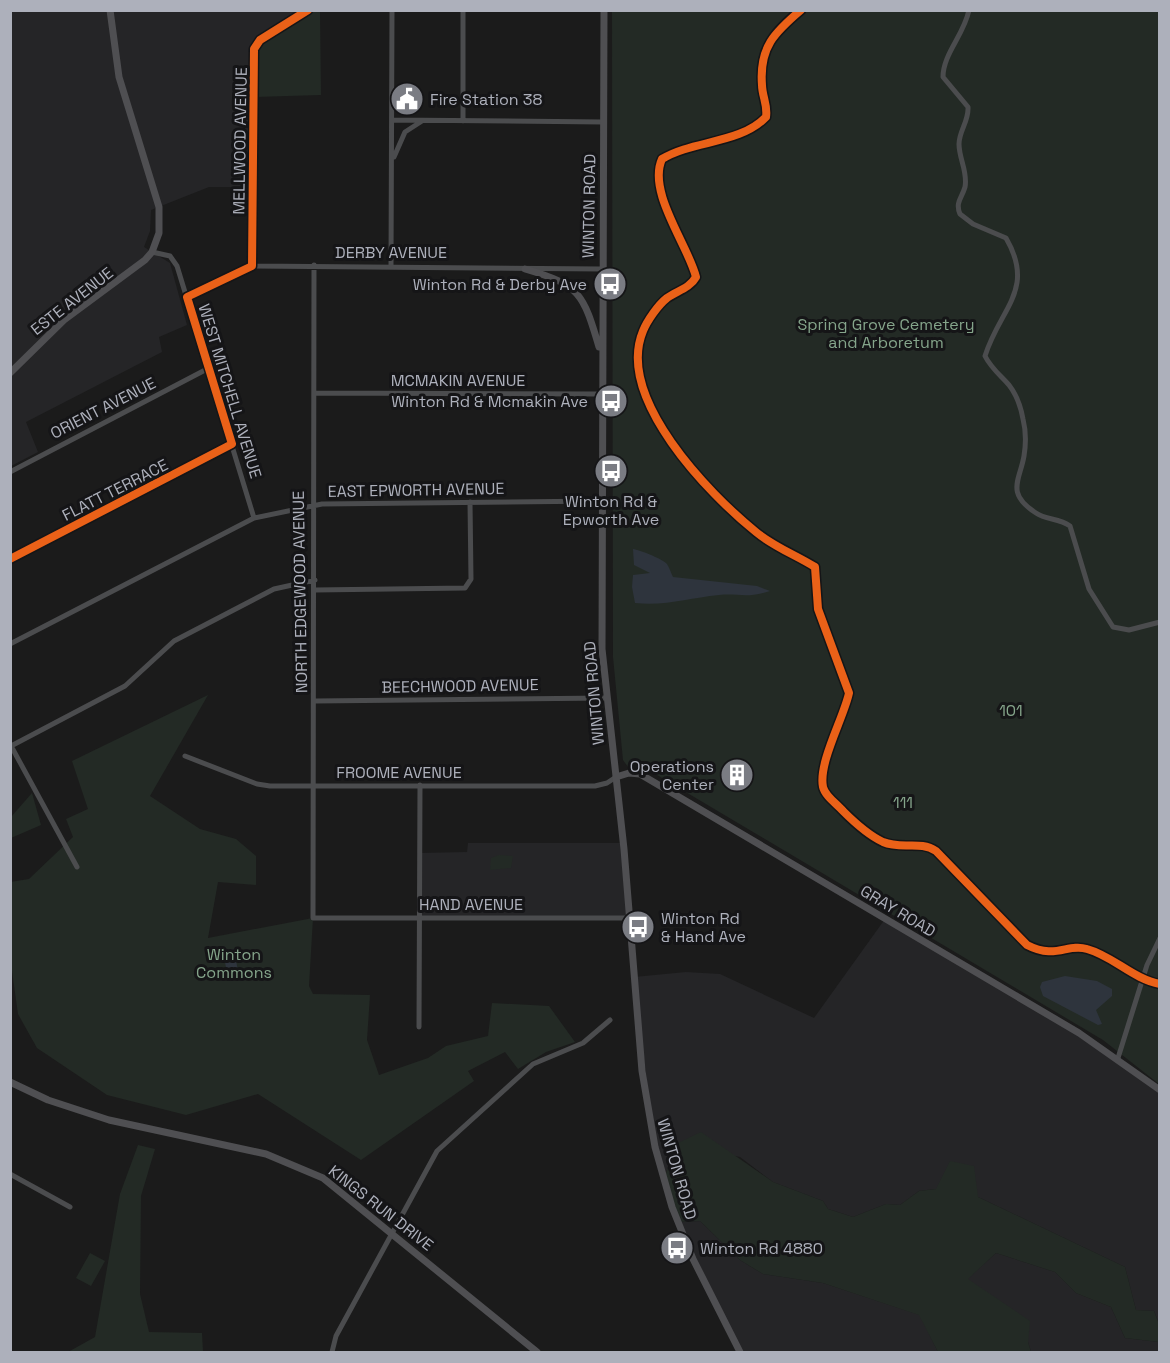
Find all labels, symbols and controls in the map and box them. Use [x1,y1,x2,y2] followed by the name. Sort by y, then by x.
[228,67,252,215] street label: MELLWOOD AVENUE
[389,81,425,117] public building icon: Fire Station 38
[430,89,542,110] place label: Fire Station 38
[578,154,600,258] street label: WINTON ROAD
[335,242,447,263] street label: DERBY AVENUE
[26,262,118,340] street label: ESTE AVENUE
[592,266,628,302] bus stop icon: Winton Rd & Derby Ave
[413,274,587,295] place label: Winton Rd & Derby Ave
[193,301,267,481] street label: WEST MITCHELL AVENUE
[797,314,975,353] park label: Spring Grove Cemetery and Arboretum
[391,370,525,391] street label: MCMAKIN AVENUE
[47,372,159,444] street label: ORIENT AVENUE
[593,383,629,419] bus stop icon: Winton Rd & Mcmakin Ave
[391,391,588,412] place label: Winton Rd & Mcmakin Ave
[593,453,629,489] bus stop icon: Winton Rd & Epworth Ave
[58,454,172,526] street label: FLATT TERRACE
[327,478,505,502] street label: EAST EPWORTH AVENUE
[288,491,312,693] street label: NORTH EDGEWOOD AVENUE
[563,491,659,530] place label: Winton Rd & Epworth Ave
[579,640,609,746] street label: WINTON ROAD
[381,674,539,698] street label: BEECHWOOD AVENUE
[999,700,1023,721] park label: 101
[630,756,714,795] place label: Operations Center
[719,757,755,793] building icon: Operations Center
[336,762,462,783] street label: FROOME AVENUE
[893,792,913,813] park label: 111
[856,880,940,942] street label: GRAY ROAD
[419,894,523,915] street label: HAND AVENUE
[661,908,746,947] place label: Winton Rd & Hand Ave
[620,909,656,945] bus stop icon: Winton Rd & Hand Ave
[196,944,272,983] park label: Winton Commons
[653,1116,701,1222] street label: WINTON ROAD
[324,1160,438,1256] street label: KINGS RUN DRIVE
[659,1230,695,1266] bus stop icon: Winton Rd 4880
[700,1238,823,1259] place label: Winton Rd 4880

